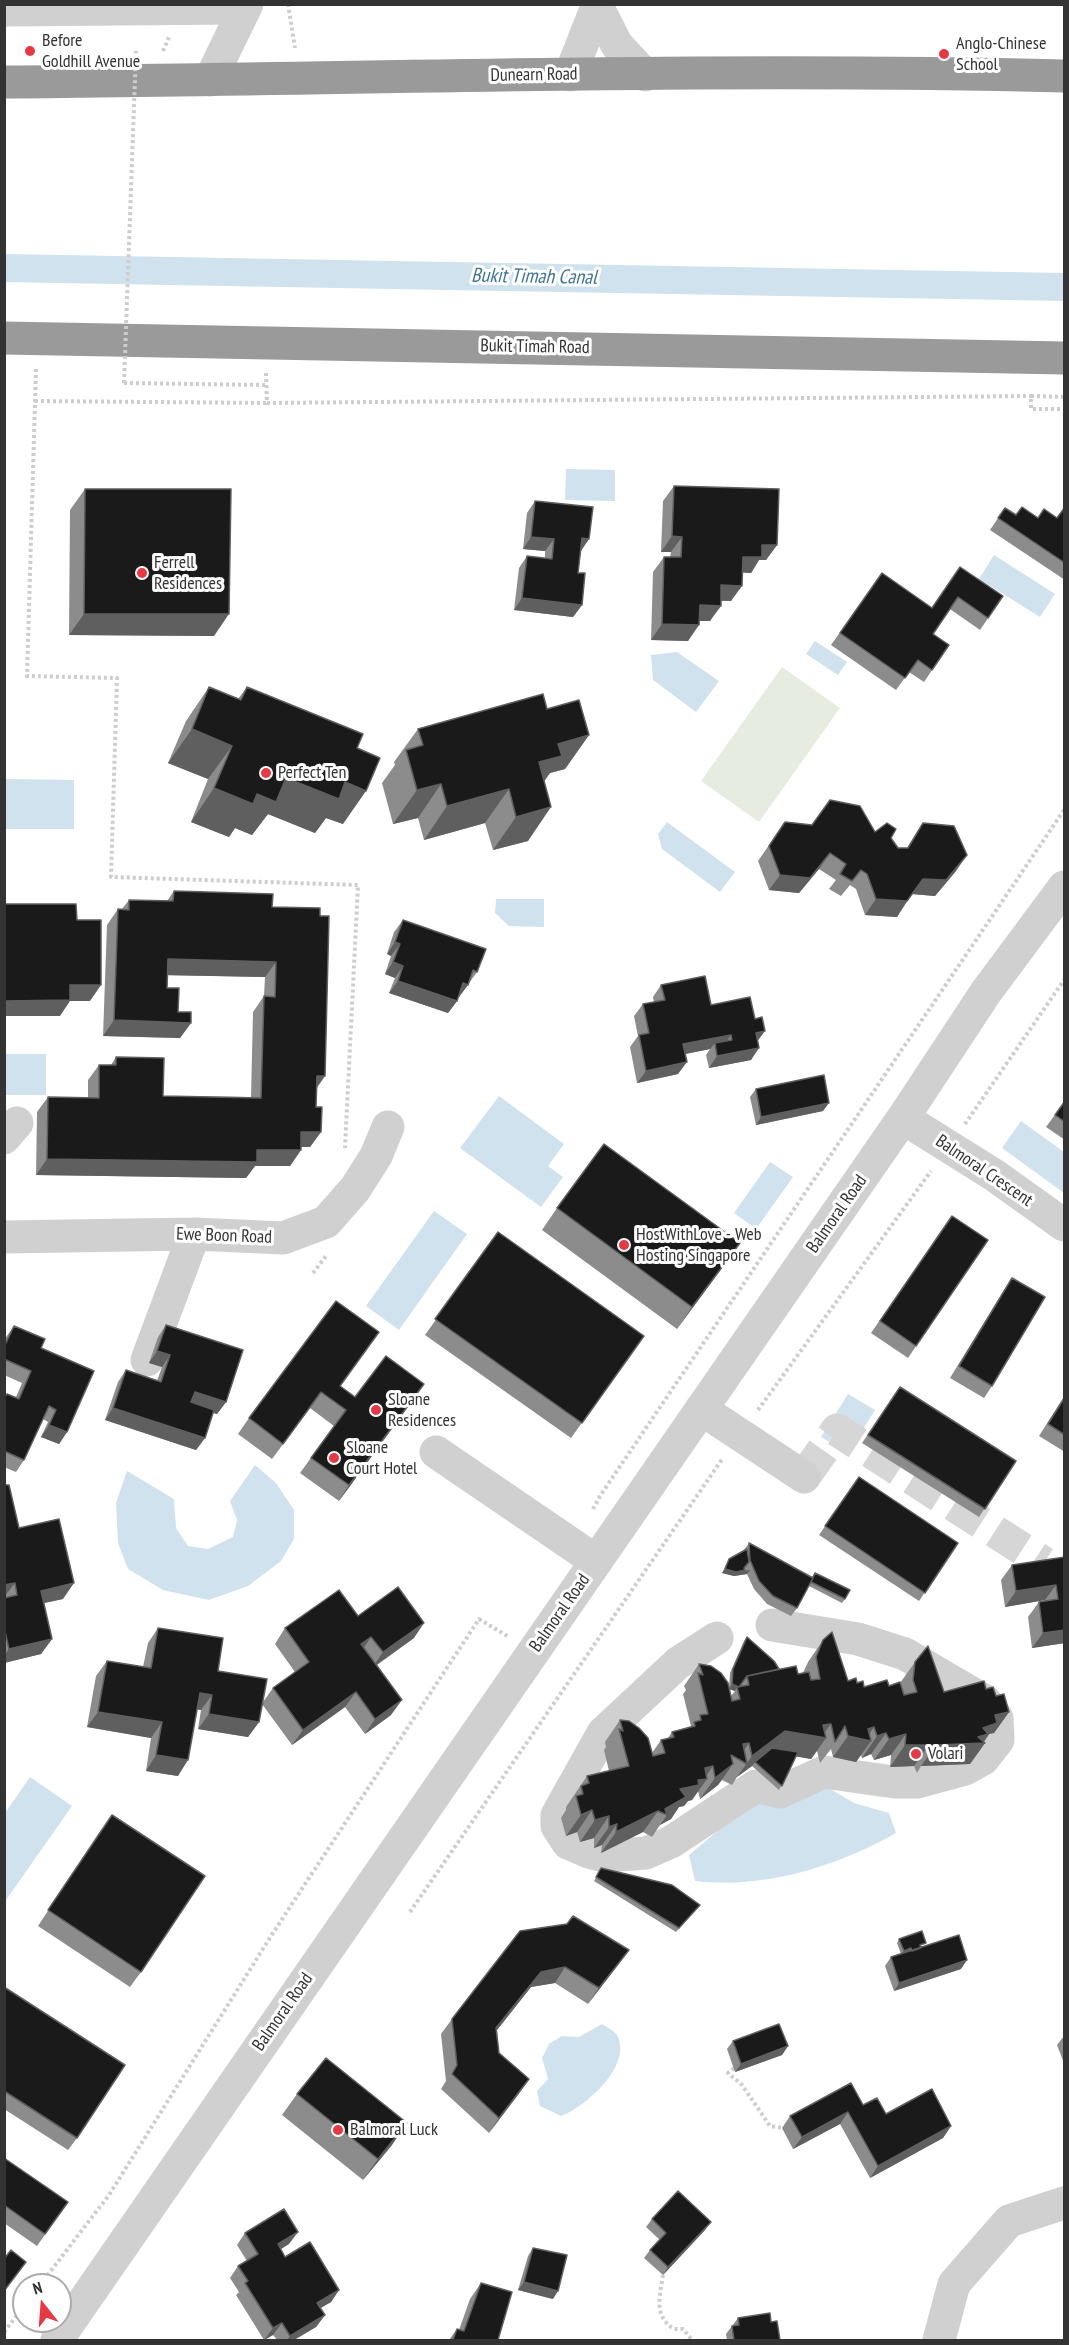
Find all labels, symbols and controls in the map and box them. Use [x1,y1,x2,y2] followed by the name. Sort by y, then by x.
[42,30,140,72] place label: Before Goldhill Avenue
[956,33,1046,76] place label: Anglo-Chinese School
[23,44,37,58] marker: Before Goldhill Avenue
[937,47,951,61] marker: Anglo-Chinese School
[490,63,578,87] street label: Dunearn Road
[471,264,597,290] water label: Bukit Timah Canal
[480,335,590,359] street label: Bukit Timah Road
[154,552,222,594] place label: Ferrell Residences
[135,566,149,580] marker: Ferrell Residences
[278,762,346,784] place label: Perfect Ten
[259,766,273,780] marker: Perfect Ten
[931,1131,1037,1211] street label: Balmoral Crescent
[802,1171,872,1257] street label: Balmoral Road
[176,1224,272,1248] street label: Ewe Boon Road
[636,1224,762,1266] place label: HostWithLove - Web Hosting Singapore
[617,1238,631,1252] marker: HostWithLove - Web Hosting Singapore
[388,1389,456,1432] place label: Sloane Residences
[369,1403,383,1417] marker: Sloane Residences
[346,1437,417,1480] place label: Sloane Court Hotel
[327,1451,341,1465] marker: Sloane Court Hotel
[525,1570,595,1656] street label: Balmoral Road
[928,1743,963,1765] place label: Volari
[909,1747,923,1761] marker: Volari
[248,1969,318,2055] street label: Balmoral Road
[350,2119,438,2141] place label: Balmoral Luck
[331,2123,345,2137] marker: Balmoral Luck
[12,2273,72,2333] north arrow
[30,2277,44,2299] text: N

